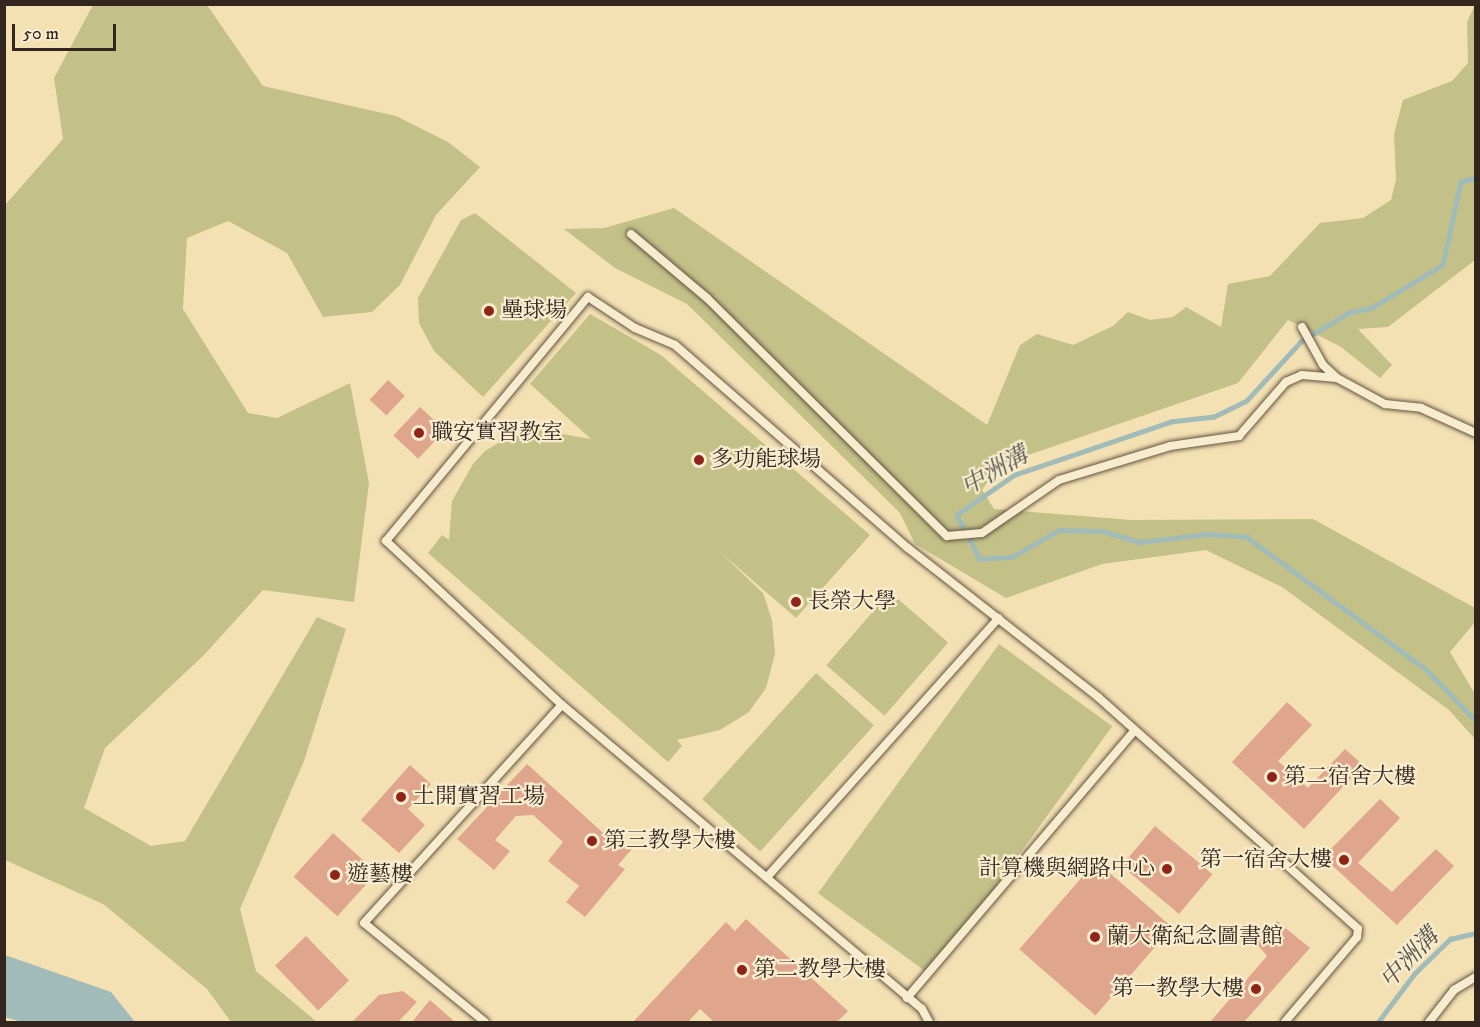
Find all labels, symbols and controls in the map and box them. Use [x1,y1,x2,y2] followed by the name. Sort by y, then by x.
[15,12,118,50] scale bar
[23,23,59,45] text: 50 m
[501,298,567,324] place label: 壘球場
[482,304,496,318] marker: 壘球場
[431,420,563,446] place label: 職安實習教室
[412,426,426,440] marker: 職安實習教室
[957,442,1033,502] water label: 中洲溝
[711,447,821,473] place label: 多功能球場
[692,453,706,467] marker: 多功能球場
[808,589,896,615] place label: 長榮大學
[789,595,803,609] marker: 長榮大學
[1284,764,1416,790] place label: 第二宿舍大樓
[1265,770,1279,784] marker: 第二宿舍大樓
[413,784,545,810] place label: 土開實習工場
[394,790,408,804] marker: 土開實習工場
[604,828,736,854] place label: 第三教學大樓
[585,834,599,848] marker: 第三教學大樓
[1200,847,1332,873] place label: 第一宿舍大樓
[1337,853,1351,867] marker: 第一宿舍大樓
[979,856,1155,882] place label: 計算機與網路中心
[347,862,413,888] place label: 遊藝樓
[1160,862,1174,876] marker: 計算機與網路中心
[328,868,342,882] marker: 遊藝樓
[1375,923,1445,995] water label: 中洲溝
[1107,924,1283,950] place label: 蘭大衛紀念圖書館
[1088,930,1102,944] marker: 蘭大衛紀念圖書館
[754,957,886,983] place label: 第二教學大樓
[735,963,749,977] marker: 第二教學大樓
[1112,976,1244,1002] place label: 第一教學大樓
[1249,982,1263,996] marker: 第一教學大樓

